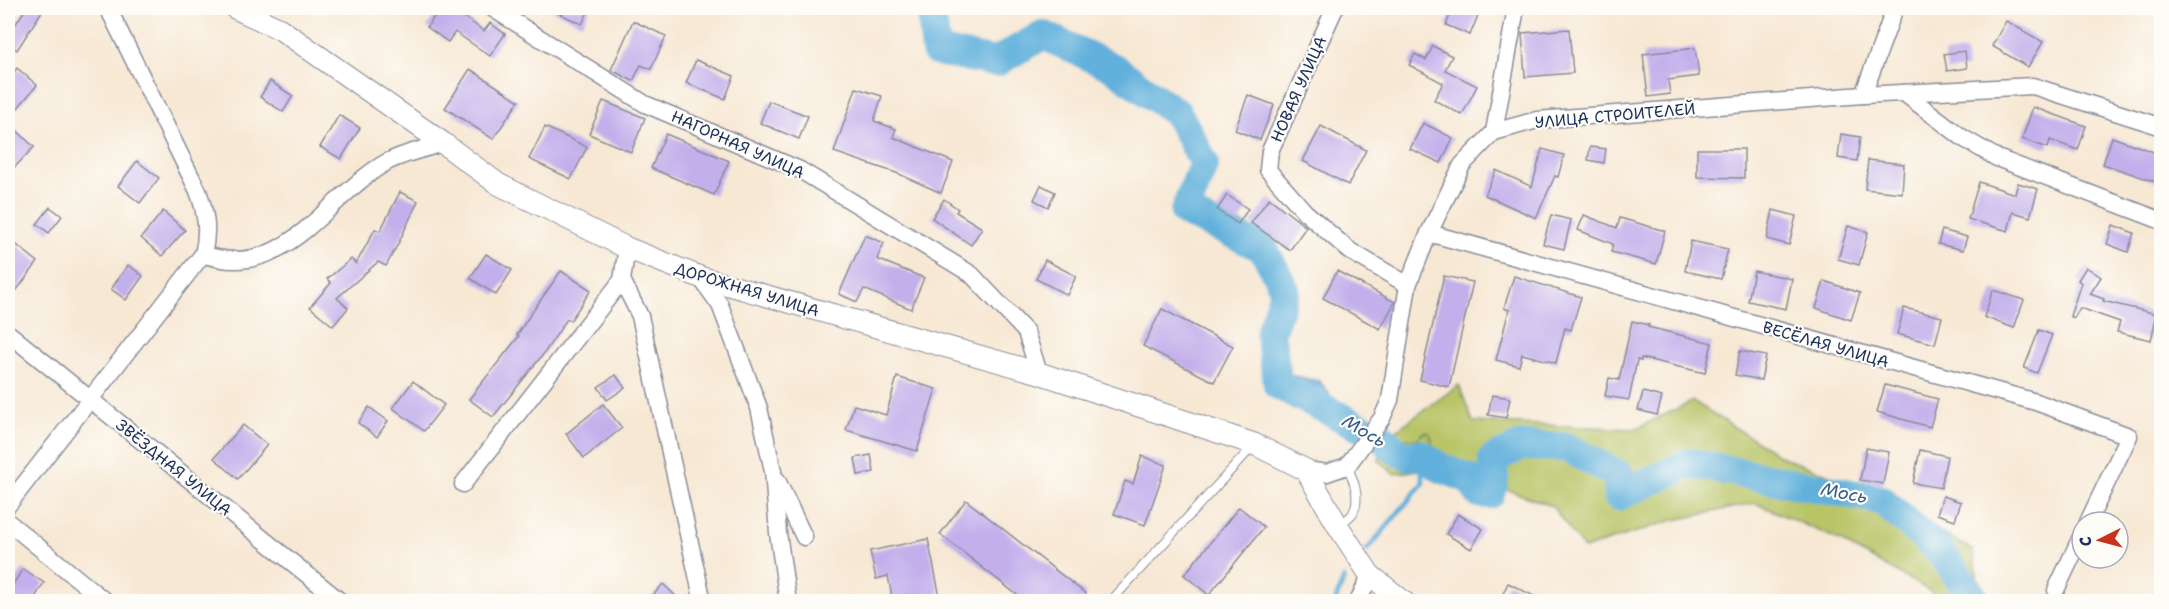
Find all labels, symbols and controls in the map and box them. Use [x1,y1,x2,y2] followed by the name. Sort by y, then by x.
[1266,33,1331,145] street label: НОВАЯ УЛИЦА
[1534,98,1696,133] street label: УЛИЦА СТРОИТЕЛЕЙ
[668,106,808,183] street label: НАГОРНАЯ УЛИЦА
[672,257,822,321] street label: ДОРОЖНАЯ УЛИЦА
[1760,316,1891,373] street label: ВЕСЁЛАЯ УЛИЦА
[1338,409,1390,453] water label: Мось
[111,414,236,521] street label: ЗВЁЗДНАЯ УЛИЦА
[1819,477,1869,509] water label: Мось
[2070,510,2130,570] north arrow
[2075,535,2097,548] text: С

